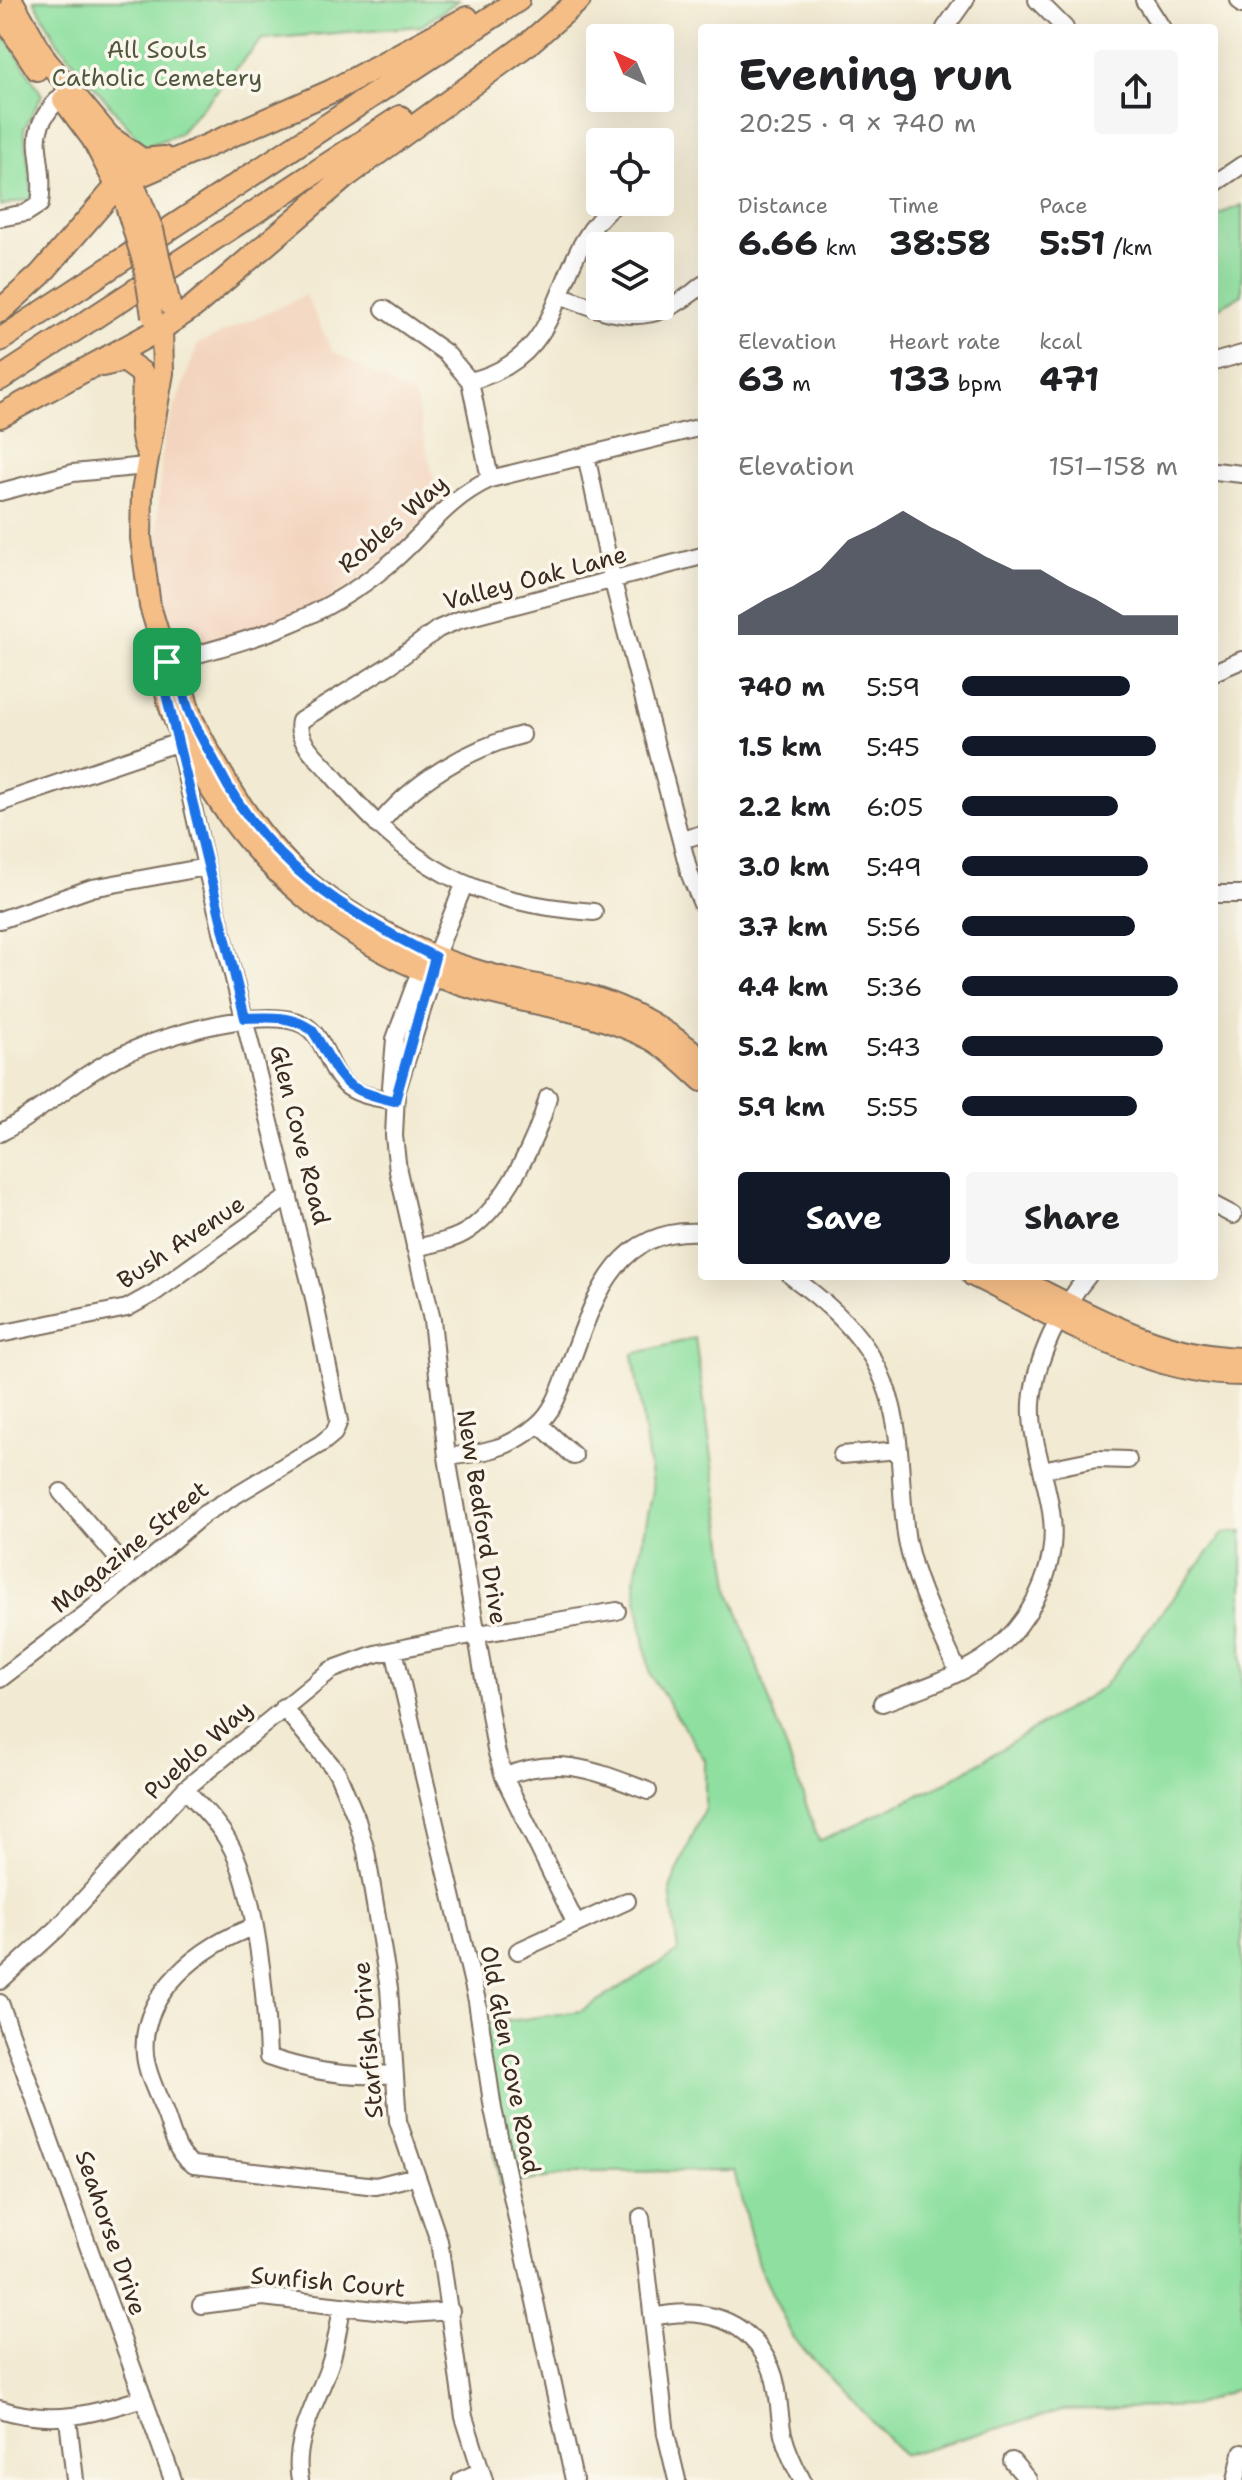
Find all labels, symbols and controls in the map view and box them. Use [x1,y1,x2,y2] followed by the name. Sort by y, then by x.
[586,24,674,112] north arrow
[586,24,674,320] map controls
[52,34,262,94] park label: All Souls Catholic Cemetery
[738,45,1012,104] text: Evening run
[1094,50,1178,134] button: share
[738,105,976,140] text: 20:25 · 9 × 740 m
[586,128,674,216] button: locate
[738,191,828,220] text: Distance
[889,191,939,220] text: Time
[1039,191,1088,220] text: Pace
[738,220,818,266] text: 6.66
[889,220,991,266] text: 38:58
[1039,220,1106,266] text: 5:51
[586,232,674,320] button: layers
[818,233,857,262] text: km
[1106,233,1153,262] text: /km
[738,327,836,356] text: Elevation
[889,327,1001,356] text: Heart rate
[1039,327,1082,356] text: kcal
[738,356,785,402] text: 63
[889,356,950,402] text: 133
[1039,356,1100,402] text: 471
[785,369,811,398] text: m
[950,369,1002,398] text: bpm
[738,448,854,483] text: Elevation
[1048,448,1178,483] text: 151–158 m
[332,468,454,580] street label: Robles Way
[440,538,630,618] street label: Valley Oak Lane
[133,628,201,696] pin
[145,640,189,684] icon: arrive
[738,669,825,704] text: 740 m
[866,669,920,704] text: 5:59
[738,729,822,764] text: 1.5 km
[866,729,920,764] text: 5:45
[738,789,831,824] text: 2.2 km
[866,789,923,824] text: 6:05
[738,849,830,884] text: 3.0 km
[866,849,922,884] text: 5:49
[738,909,828,944] text: 3.7 km
[866,909,921,944] text: 5:56
[738,969,828,1004] text: 4.4 km
[866,969,922,1004] text: 5:36
[738,1029,828,1064] text: 5.2 km
[866,1029,921,1064] text: 5:43
[262,1042,338,1228] street label: Glen Cove Road
[738,1089,825,1124] text: 5.9 km
[866,1089,919,1124] text: 5:55
[738,1172,950,1264] button: Save
[966,1172,1178,1264] button: Share
[111,1188,251,1296] street label: Bush Avenue
[449,1407,515,1627] street label: New Bedford Drive
[44,1473,216,1621] street label: Magazine Street
[137,1693,259,1807] street label: Pueblo Way
[472,1943,548,2177] street label: Old Glen Cove Road
[345,1960,391,2120] street label: Starfish Drive
[68,2146,154,2320] street label: Seahorse Drive
[249,2259,407,2305] street label: Sunfish Court

